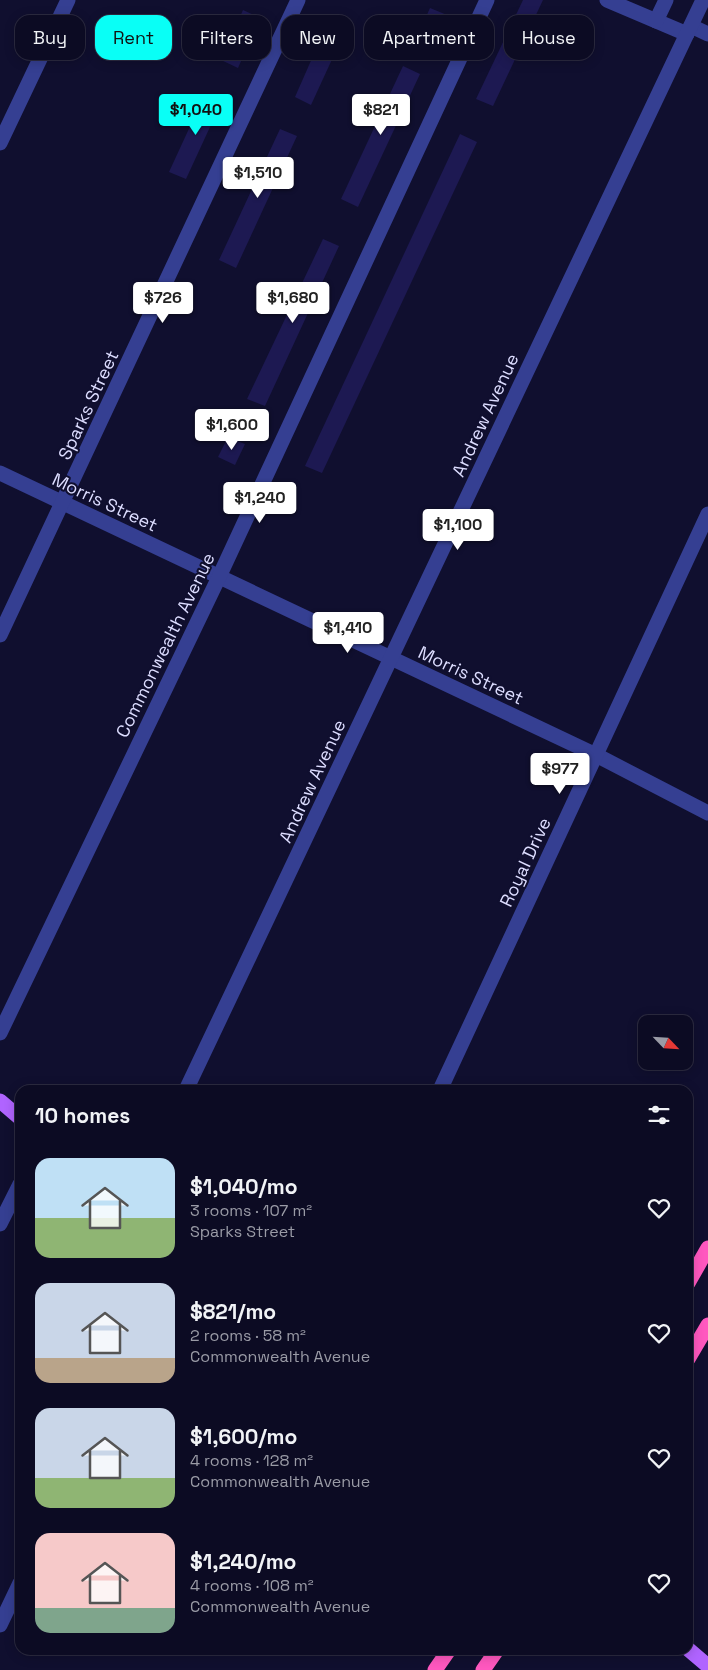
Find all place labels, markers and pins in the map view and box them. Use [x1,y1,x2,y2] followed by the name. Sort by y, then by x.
[155,94,237,136] pin: $1,040
[351,94,411,136] pin: $821
[217,156,299,199] pin: $1,510
[133,282,193,324] pin: $726
[252,282,334,324] pin: $1,680
[191,408,273,451] pin: $1,600
[219,482,301,524] pin: $1,240
[417,508,499,551] pin: $1,100
[307,612,389,654] pin: $1,410
[530,752,590,795] pin: $977

